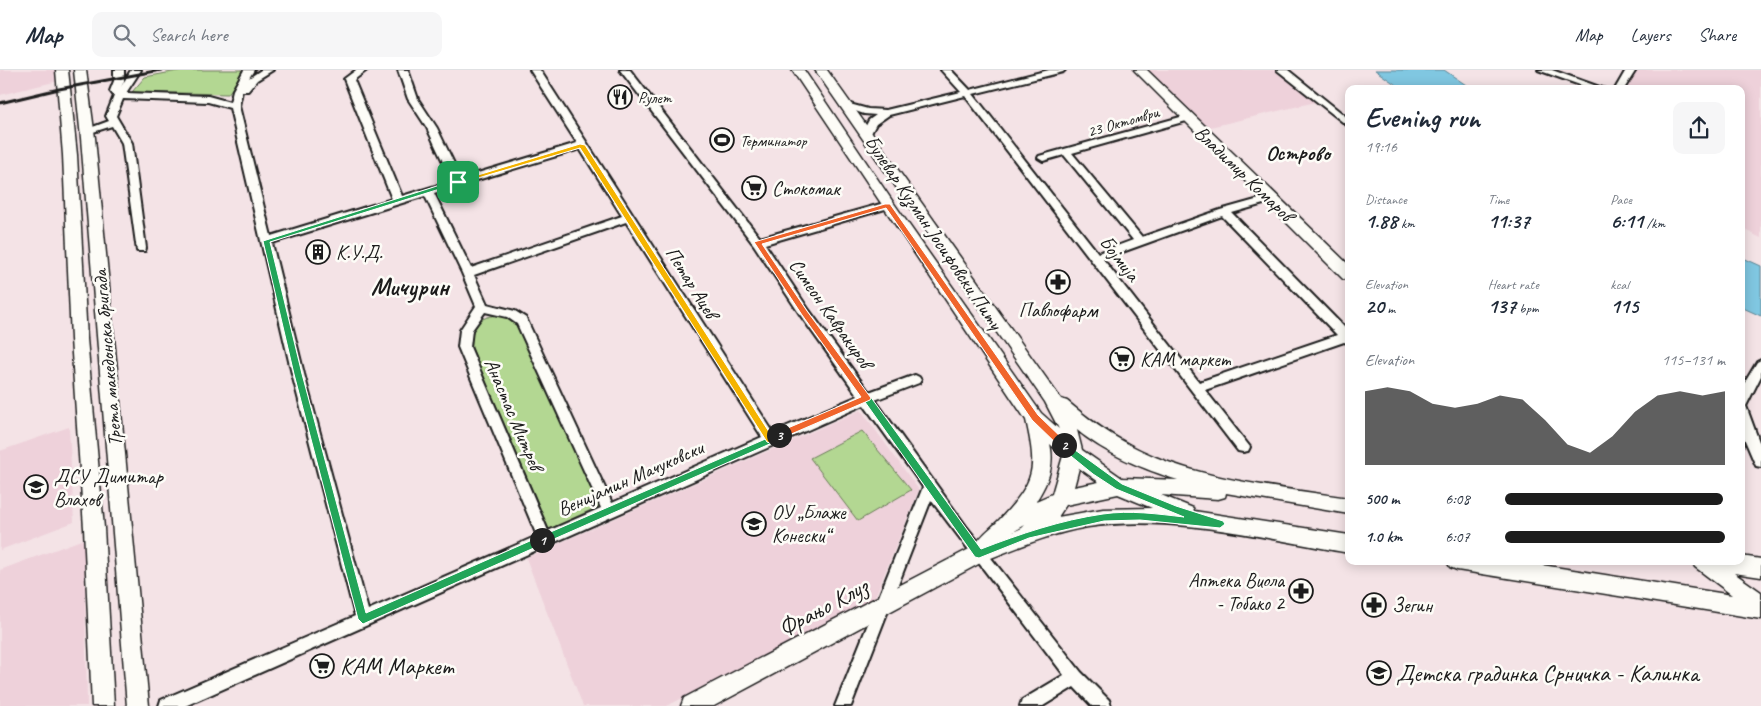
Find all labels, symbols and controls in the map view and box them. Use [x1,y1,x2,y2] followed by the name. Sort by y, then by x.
[92,12,442,57] search box
[25,20,62,50] text: Map
[110,21,138,49] icon: search
[150,23,228,47] text: Search here
[1575,24,1603,46] text: Map
[1631,24,1670,46] text: Layers
[1698,24,1736,46] text: Share
[607,84,633,110] restaurant icon: Рулет
[638,88,673,108] place label: Рулет
[1365,100,1480,135] text: Evening run
[1085,102,1162,142] street label: 23 Октомври
[1673,102,1725,154] button: share
[1189,120,1302,230] street label: Владимир Комаров
[709,127,735,153] sports icon: Терминатор
[858,130,1009,337] street label: Булевар Кузман Јосифовски Питу
[740,131,808,151] place label: Терминатор
[1365,137,1397,157] text: 19:16
[1266,140,1333,166] district label: Острово
[437,161,479,203] pin
[444,168,472,196] icon: arrive
[741,175,767,201] supermarket icon: Стокомак
[772,176,841,201] place label: Стокомак
[1365,191,1407,208] text: Distance
[1488,191,1509,208] text: Time
[1610,191,1632,208] text: Pace
[1365,208,1398,234] text: 1.88
[1488,208,1530,234] text: 11:37
[1610,208,1643,234] text: 6:11
[1398,215,1415,232] text: km
[1643,215,1665,232] text: /km
[1094,230,1146,287] street label: Бојмија
[305,239,331,265] building icon: К.У.Д.
[336,240,383,265] place label: К.У.Д.
[660,242,726,327] street label: Петар Ацев
[784,254,880,377] street label: Симеон Кавракиров
[87,267,128,447] street label: Трета македонска бригада
[1045,269,1071,295] pharmacy icon: Павлофарм
[371,271,450,303] district label: Мичурин
[1365,276,1408,293] text: Elevation
[1488,276,1539,293] text: Heart rate
[1610,276,1629,293] text: kcal
[1365,293,1384,319] text: 20
[1488,293,1516,319] text: 137
[1610,293,1638,319] text: 115
[1019,298,1099,323] place label: Павлофарм
[1384,300,1395,317] text: m
[1516,300,1539,317] text: bpm
[1109,346,1135,372] supermarket icon: KAM маркет
[1140,347,1232,372] place label: KAM маркет
[1365,350,1414,370] text: Elevation
[1662,350,1725,370] text: 115–131 m
[479,355,550,478] street label: Анастас Митрев
[766,422,792,448] pin: 3
[776,427,783,444] text: 3
[1052,432,1076,458] pin: 2
[553,434,709,522] street label: Венијамин Мачуковски
[1061,437,1068,454] text: 2
[54,464,164,512] place label: ДСУ Димитар Влахов
[23,474,49,500] school or university icon: ДСУ Димитар Влахов
[1365,489,1399,509] text: 500 m
[1445,489,1470,509] text: 6:08
[772,500,847,548] place label: ОУ „Блаже Конески“
[741,511,767,537] school or university icon: ОУ „Блаже Конески“
[1365,527,1402,547] text: 1.0 km
[1445,527,1470,547] text: 6:07
[530,528,554,552] pin: 1
[539,532,546,549] text: 1
[1188,568,1286,616] place label: Аптека Виола - Тобако 2
[773,570,874,643] street label: Фрањо Клуз
[1288,578,1314,604] pharmacy icon: Аптека Виола - Тобако 2
[1361,592,1387,618] pharmacy icon: Зегин
[1392,593,1434,618] place label: Зегин
[340,651,454,681] place label: КАМ Маркет
[309,653,335,679] supermarket icon: КАМ Маркет
[1396,658,1701,688] place label: Детска градинка Срничка - Калинка
[1366,660,1392,686] school or university icon: Детска градинка Срничка - Калинка

